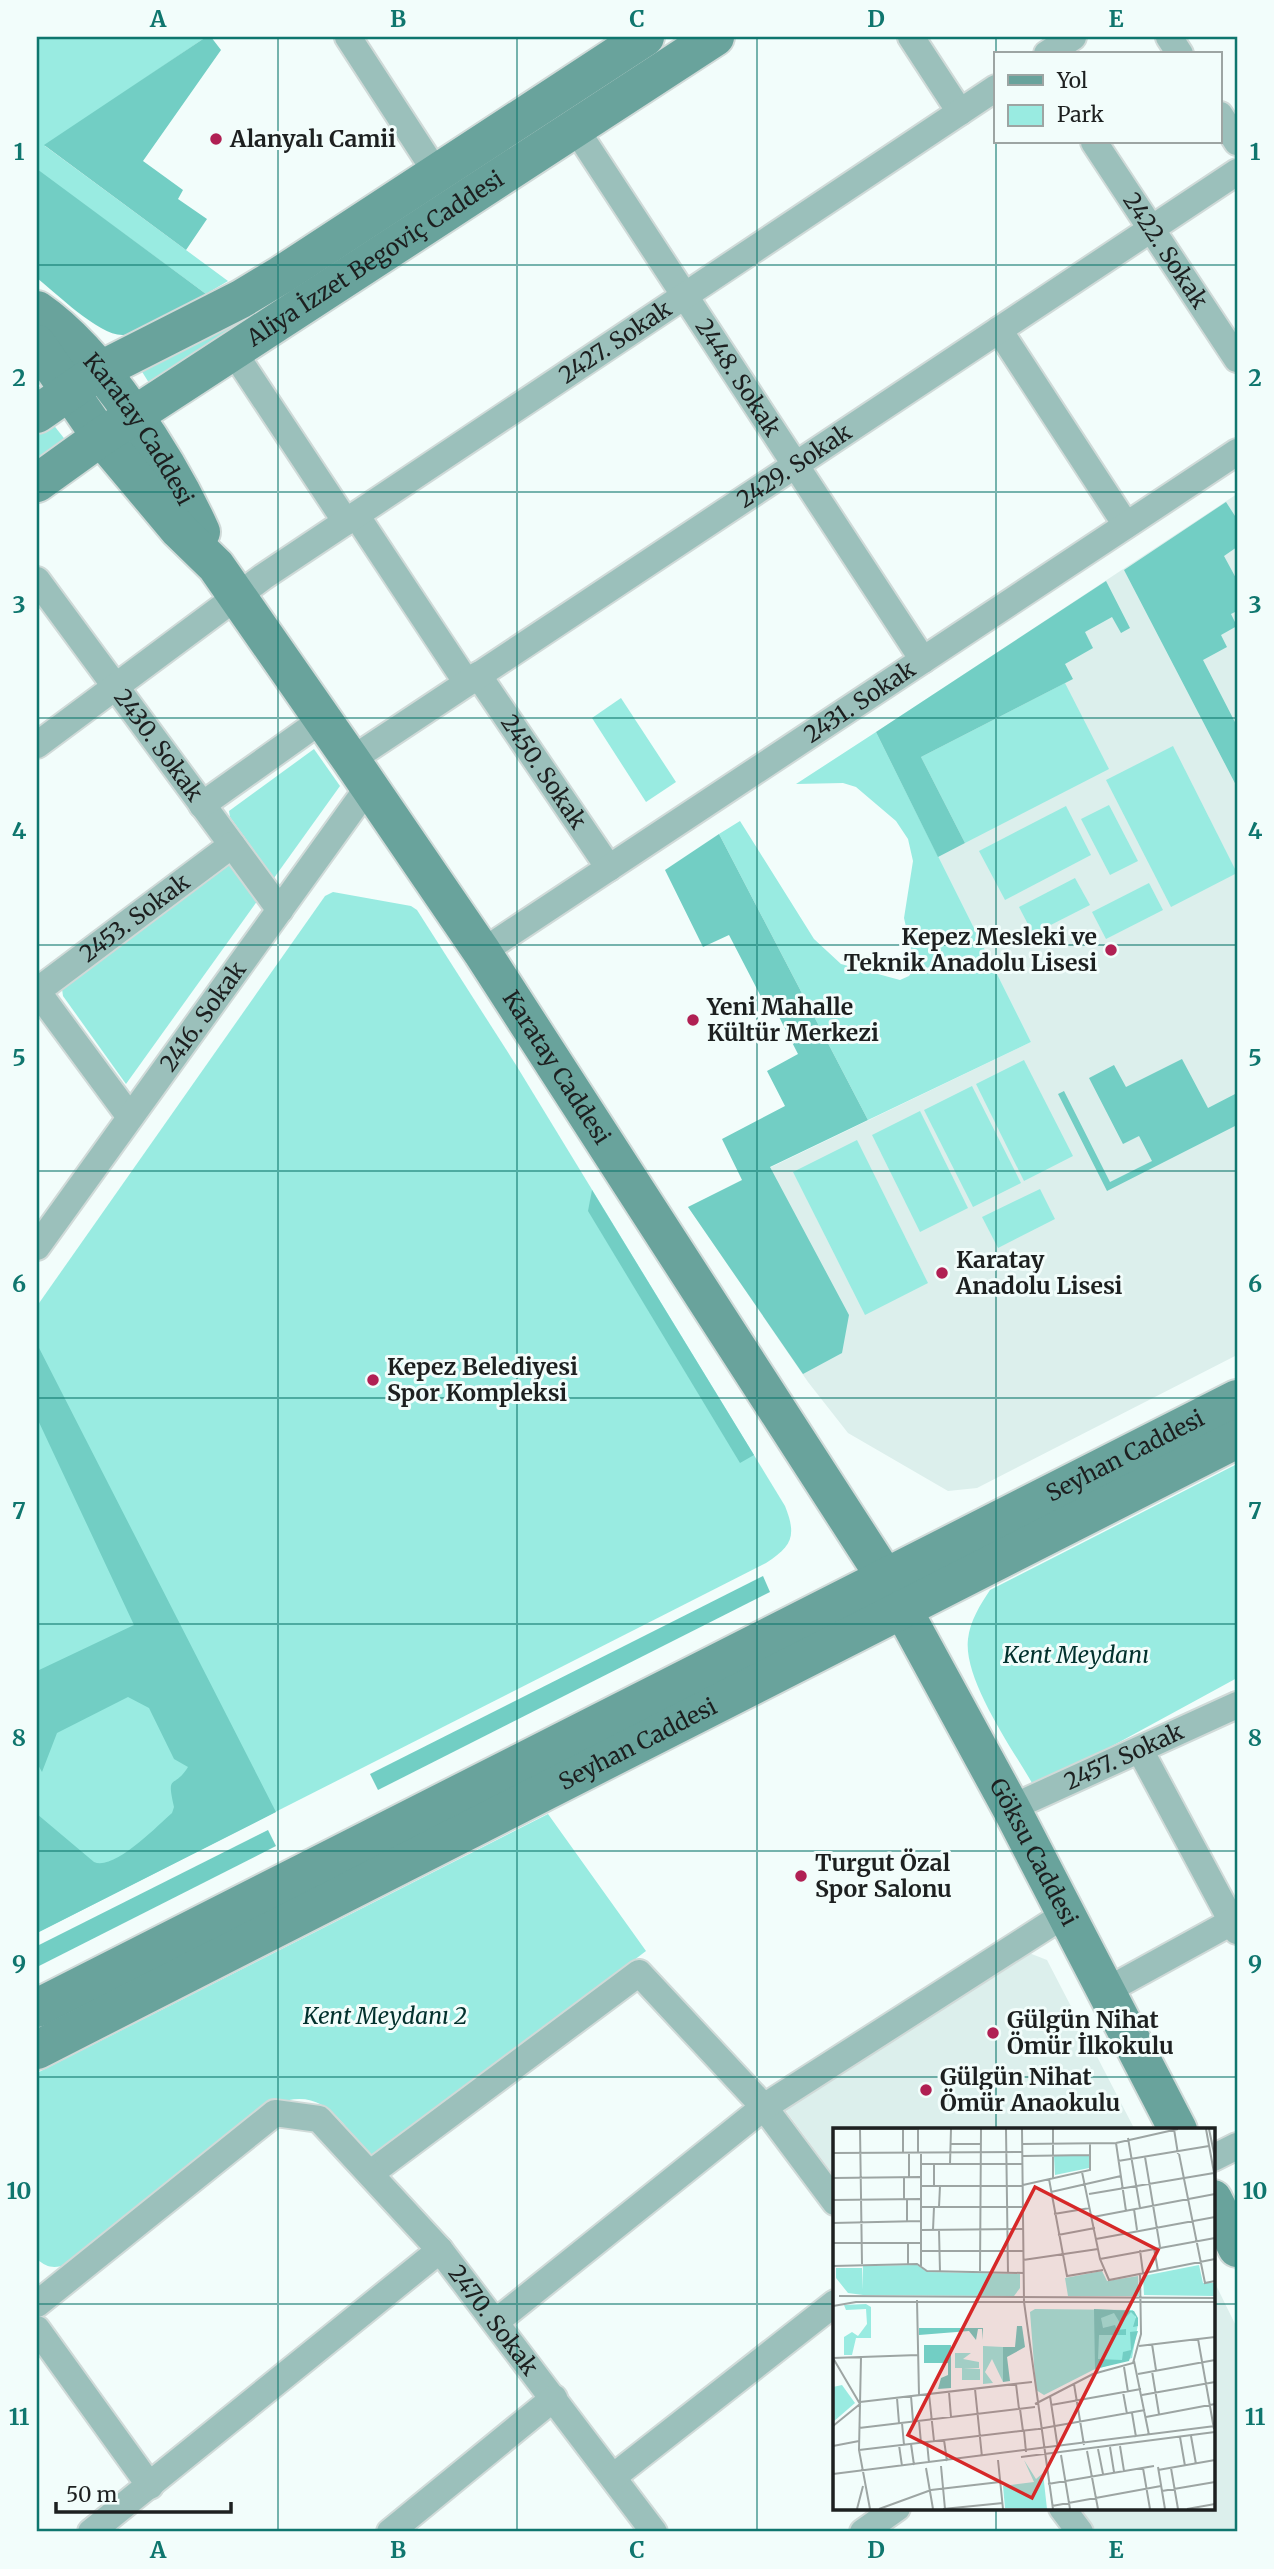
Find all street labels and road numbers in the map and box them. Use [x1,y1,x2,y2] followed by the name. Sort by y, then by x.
[240,164,509,353] street label: Aliya İzzet Begoviç Caddesi
[1117,187,1215,314] street label: 2422. Sokak
[553,293,677,390] street label: 2427. Sokak
[690,313,788,442] street label: 2448. Sokak
[78,347,200,510] street label: Karatay Caddesi
[731,417,857,514] street label: 2429. Sokak
[798,654,921,749] street label: 2431. Sokak
[108,683,210,807] street label: 2430. Sokak
[495,709,593,835] street label: 2450. Sokak
[74,867,195,968] street label: 2453. Sokak
[153,955,252,1077] street label: 2416. Sokak
[497,985,617,1150] street label: Karatay Caddesi
[1041,1403,1209,1508] street label: Seyhan Caddesi
[553,1691,721,1796] street label: Seyhan Caddesi
[1059,1716,1188,1796] street label: 2457. Sokak
[984,1773,1085,1931] street label: Göksu Caddesi
[443,2259,545,2381] street label: 2470. Sokak

